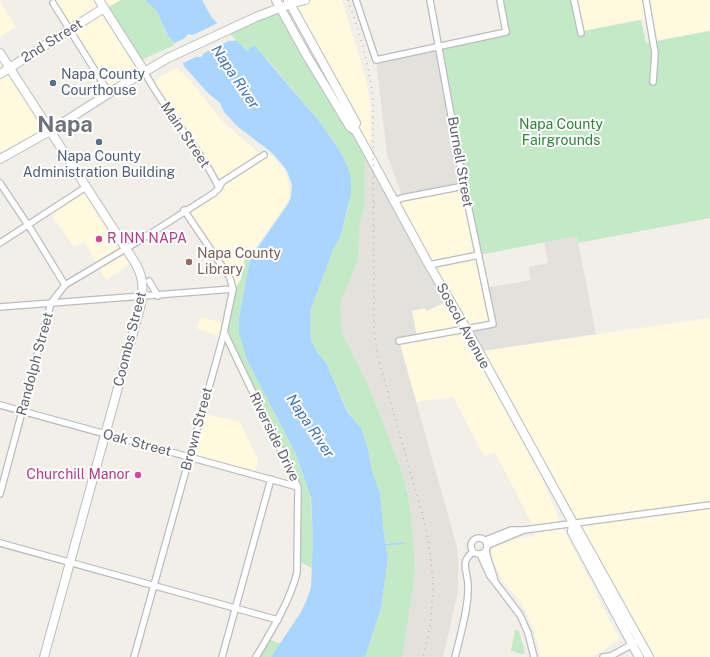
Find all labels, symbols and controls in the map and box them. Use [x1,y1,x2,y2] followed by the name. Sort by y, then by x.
[18,16,86,66] street label: 2nd Street
[207,42,263,112] water label: Napa River
[61,67,145,100] place label: Napa County Courthouse
[48,78,58,88] marker: Napa County Courthouse
[157,99,213,171] street label: Main Street
[37,112,93,138] district label: Napa
[444,115,476,209] street label: Burnell Street
[519,117,603,150] park label: Napa County Fairgrounds
[94,137,104,147] marker: Napa County Administration Building
[23,149,175,182] place label: Napa County Administration Building
[107,231,187,247] place label: R INN NAPA
[94,234,104,244] marker: R INN NAPA
[197,246,281,278] place label: Napa County Library
[184,257,194,267] marker: Napa County Library
[432,280,494,372] street label: Soscol Avenue
[110,290,150,388] street label: Coombs Street
[13,310,57,418] street label: Randolph Street
[178,385,216,473] street label: Brown Street
[245,390,303,484] street label: Riverside Drive
[282,391,338,461] water label: Napa River
[101,426,173,460] street label: Oak Street
[26,467,130,483] place label: Churchill Manor
[133,470,143,480] marker: Churchill Manor

